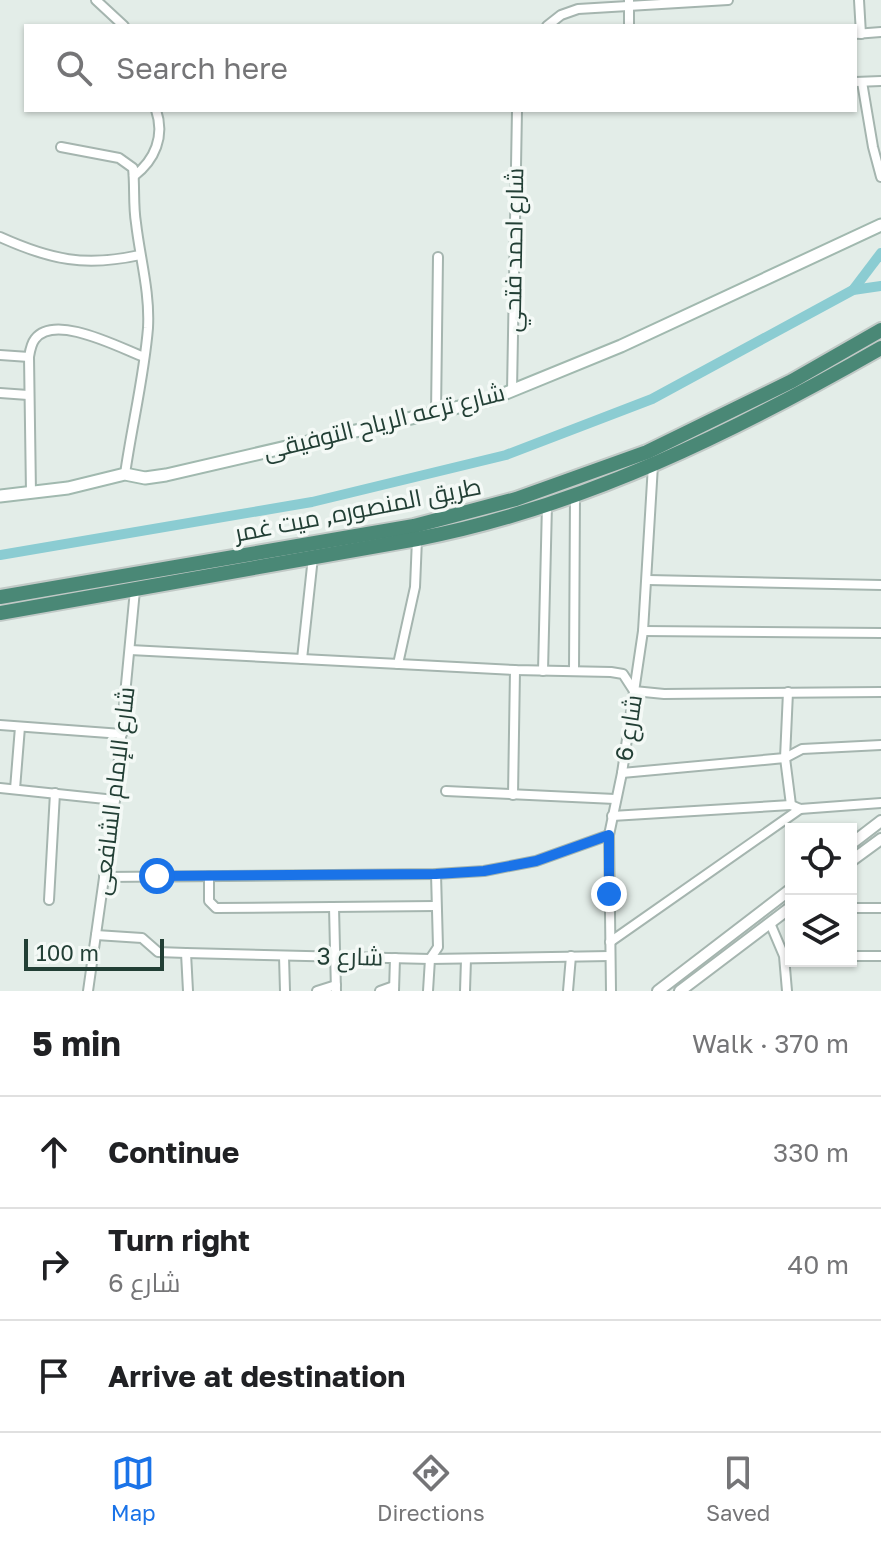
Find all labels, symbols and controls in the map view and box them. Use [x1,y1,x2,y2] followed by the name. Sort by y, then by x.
[24,24,857,112] search box
[52,46,96,90] icon: search
[116,50,288,86] text: Search here
[497,167,534,333] street label: شارع احمد فتحي
[260,376,508,468] street label: شارع ترعه الرياح التوفيقى
[230,470,484,549] street label: طريق المنصوره, ميت غمر
[85,685,143,897] street label: شارع الإمام الشافعى
[608,692,650,764] street label: شارع 6
[785,823,857,967] map controls
[785,823,857,895] button: locate
[139,858,175,894] route start
[591,876,627,912] route end
[785,895,857,967] button: layers
[24,935,164,971] scale bar
[36,939,99,966] text: 100 m
[316,940,384,974] street label: شارع 3
[32,1023,121,1063] text: 5 min
[692,1028,849,1059] text: Walk · 370 m
[32,1130,76,1174] icon: ahead
[108,1134,239,1170] text: Continue
[773,1137,849,1168] text: 330 m
[108,1222,250,1258] text: Turn right
[32,1242,76,1286] icon: right
[788,1249,849,1280] text: 40 m
[108,1267,181,1298] text: شارع 6
[32,1354,76,1398] icon: arrive
[108,1358,405,1394] text: Arrive at destination
[111,1451,156,1526] tab: Map
[377,1451,485,1526] tab: Directions
[706,1451,770,1526] tab: Saved

